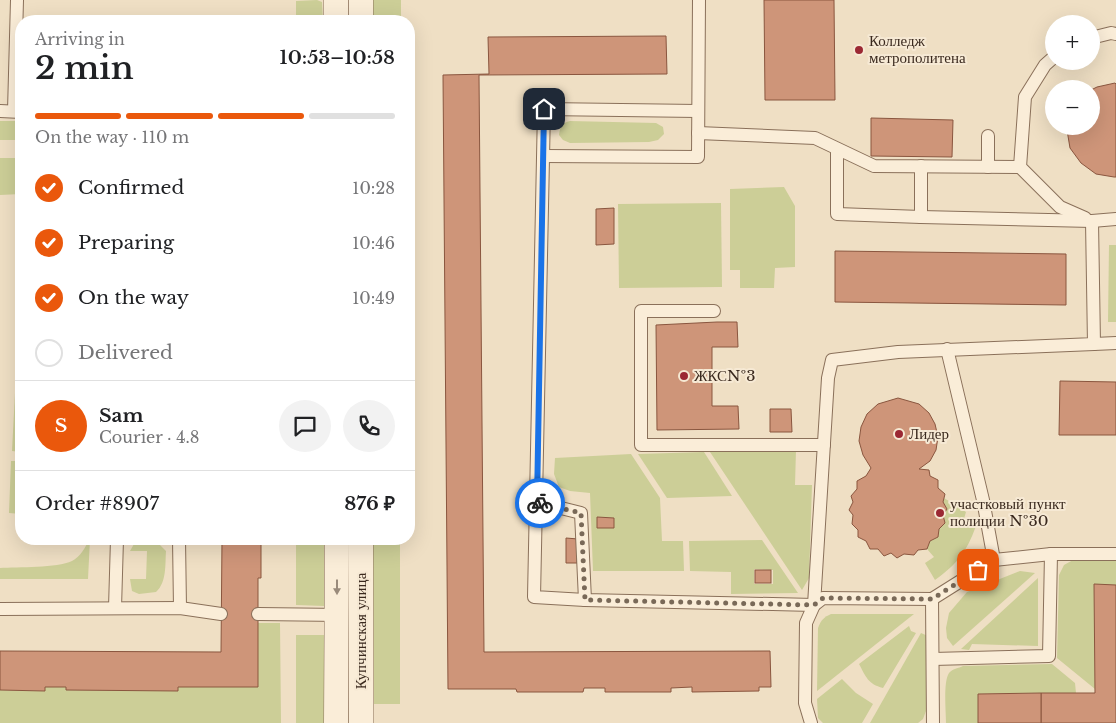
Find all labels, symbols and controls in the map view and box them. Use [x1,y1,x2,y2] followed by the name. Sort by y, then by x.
[1045,15,1100,135] map controls
[1045,15,1100,70] button: +
[35,29,125,49] text: Arriving in
[869,31,966,67] place label: Колледж метрополитена
[853,44,865,56] marker: Колледж метрополитена
[279,46,395,69] text: 10:53–10:58
[35,48,134,88] text: 2 min
[1045,80,1100,135] button: −
[523,88,565,130] pin
[530,95,558,123] icon: home
[35,127,189,147] text: On the way · 110 m
[35,174,63,202] icon: check
[78,176,184,199] text: Confirmed
[352,178,395,198] text: 10:28
[35,229,63,257] icon: check
[78,231,174,254] text: Preparing
[352,233,395,253] text: 10:46
[35,284,63,312] icon: check
[78,286,189,309] text: On the way
[352,288,395,308] text: 10:49
[78,341,173,364] text: Delivered
[694,366,756,385] place label: ЖКС№3
[678,370,690,382] marker: ЖКС№3
[279,400,331,452] button: chat
[343,400,395,452] button: phone
[99,404,144,427] text: Sam
[55,414,67,437] text: S
[909,424,949,443] place label: Лидер
[99,427,200,447] text: Courier · 4.8
[893,428,905,440] marker: Лидер
[515,478,565,528] courier
[526,489,554,517] icon: bike
[35,492,159,515] text: Order #8907
[344,492,395,515] text: 876 ₽
[950,494,1066,530] place label: участковый пункт полиции №30
[934,507,946,519] marker: участковый пункт полиции №30
[957,549,999,591] pin
[964,556,992,584] icon: bag
[351,572,370,689] street label: Купчинская улица
[333,580,341,596] one-way arrow

